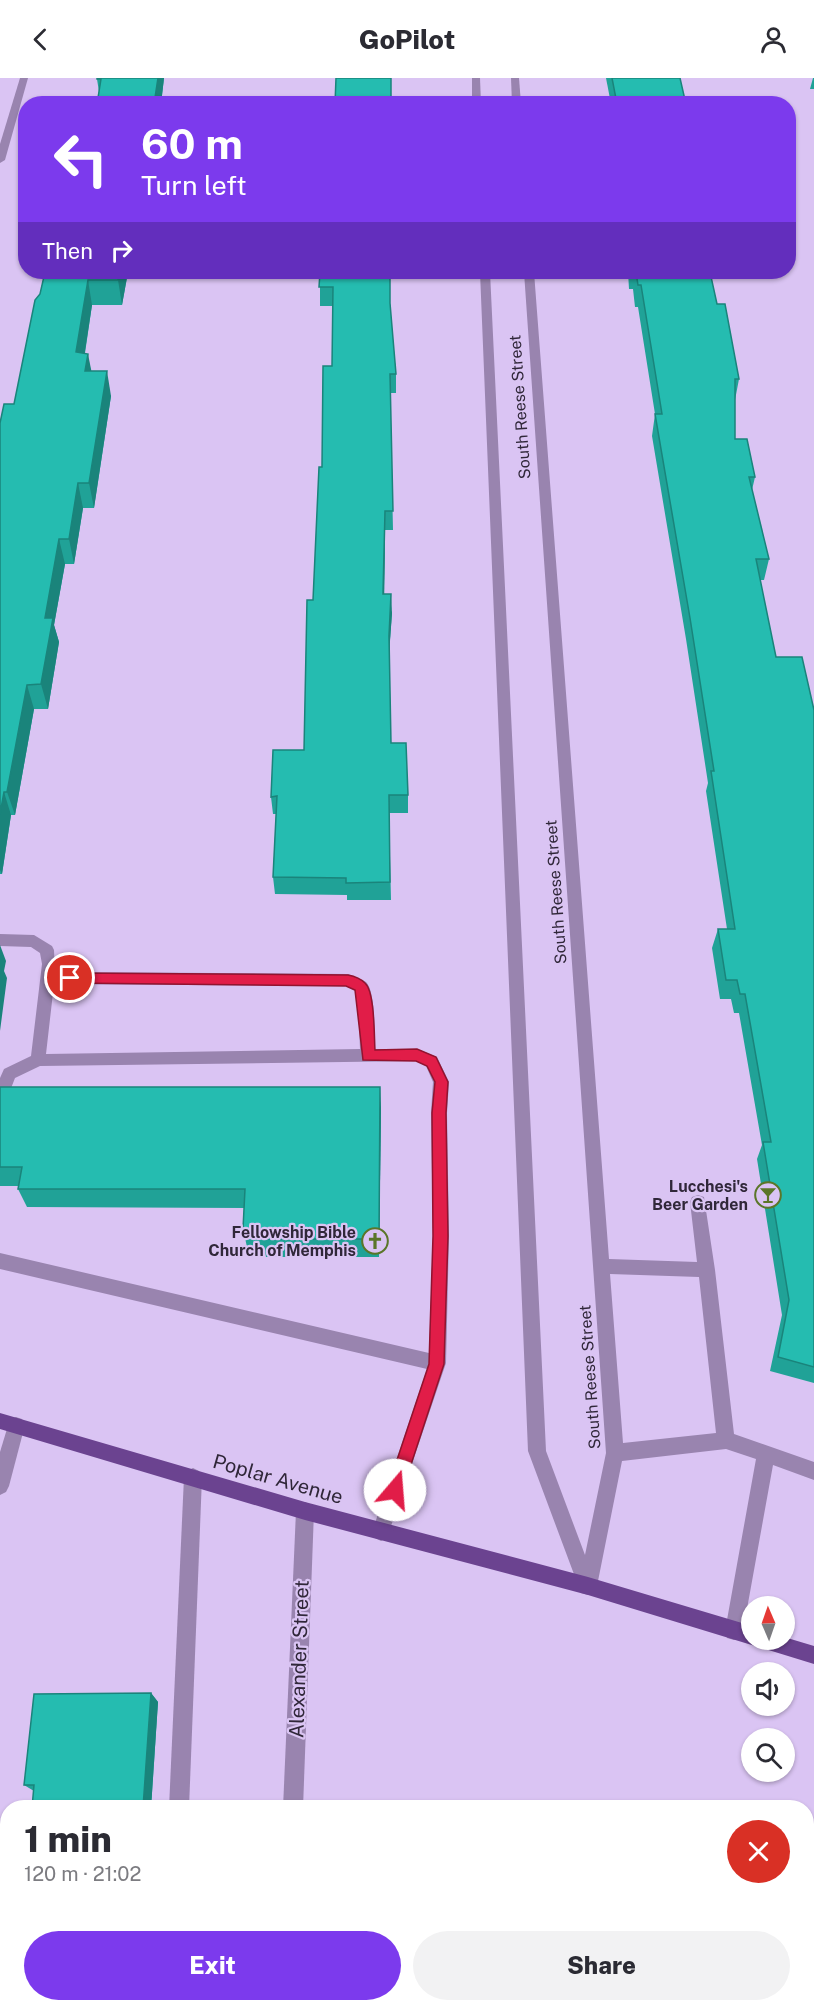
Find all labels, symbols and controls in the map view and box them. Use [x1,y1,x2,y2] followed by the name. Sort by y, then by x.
[24,23,57,56] icon: back
[359,23,455,55] text: GoPilot
[757,23,790,56] icon: person
[141,119,243,168] text: 60 m
[42,120,120,198] icon: left
[141,169,247,201] text: Turn left
[105,234,138,267] icon: right
[42,238,93,264] text: Then
[505,334,535,480] street label: South Reese Street
[541,819,571,965] street label: South Reese Street
[44,952,95,1003] pin
[53,961,86,994] icon: arrive
[652,1177,748,1214] place label: Lucchesi's Beer Garden
[753,1180,783,1210] bar icon: Lucchesi's Beer Garden
[208,1223,356,1260] place label: Fellowship Bible Church of Memphis
[360,1226,390,1256] church icon: Fellowship Bible Church of Memphis
[575,1304,605,1450] street label: South Reese Street
[210,1449,346,1509] street label: Poplar Avenue
[363,1458,427,1522] position arrow
[284,1580,314,1738] street label: Alexander Street
[741,1596,795,1650] north arrow
[741,1596,795,1782] map controls
[741,1662,795,1716] button: sound
[741,1728,795,1782] button: search
[24,1818,112,1860] text: 1 min
[727,1820,790,1883] button: close
[24,1862,141,1886] text: 120 m · 21:02
[24,1931,401,2000] button: Exit
[413,1931,790,2000] button: Share

